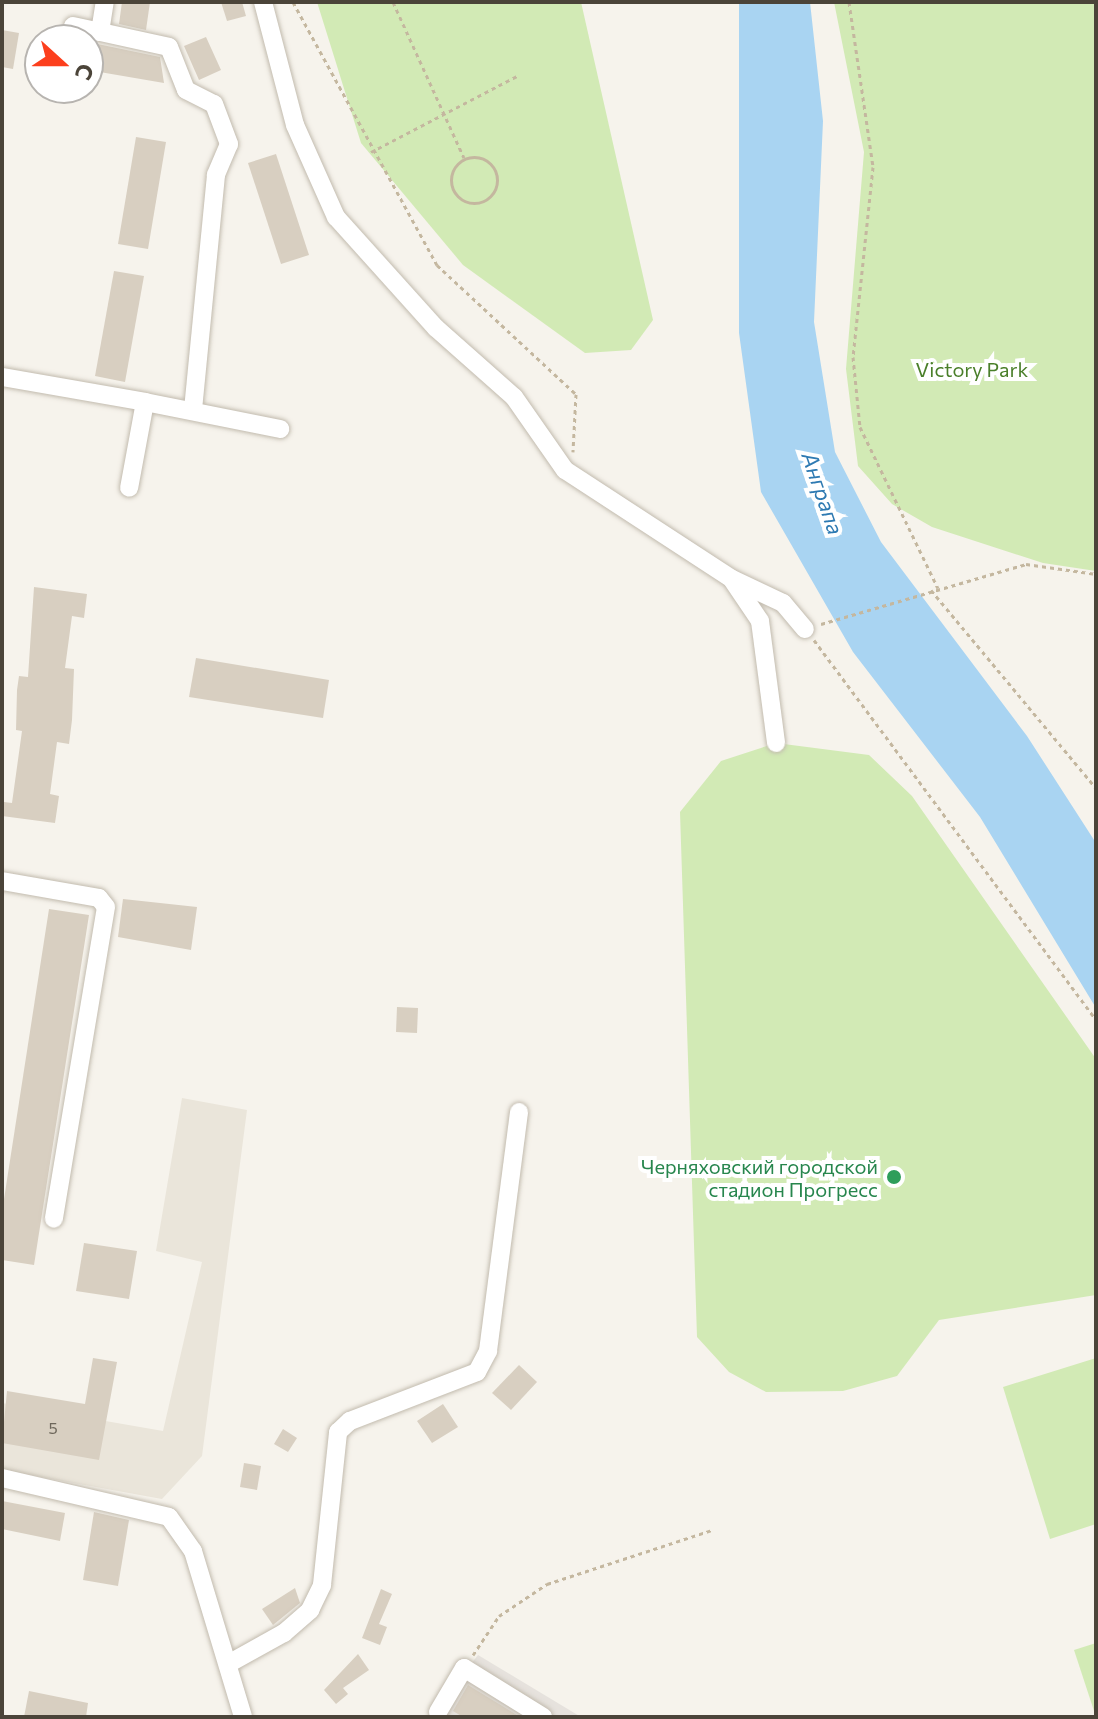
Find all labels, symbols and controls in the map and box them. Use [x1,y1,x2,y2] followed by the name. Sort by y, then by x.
[24,24,104,104] north arrow
[70,60,100,84] text: С
[916,357,1028,381] park label: Victory Park
[797,448,849,538] water label: Анграпа
[641,1154,878,1201] place label: Черняховский городской стадион Прогресс
[885,1168,903,1186] marker: Черняховский городской стадион Прогресс
[48,1418,58,1438] house number: 5

